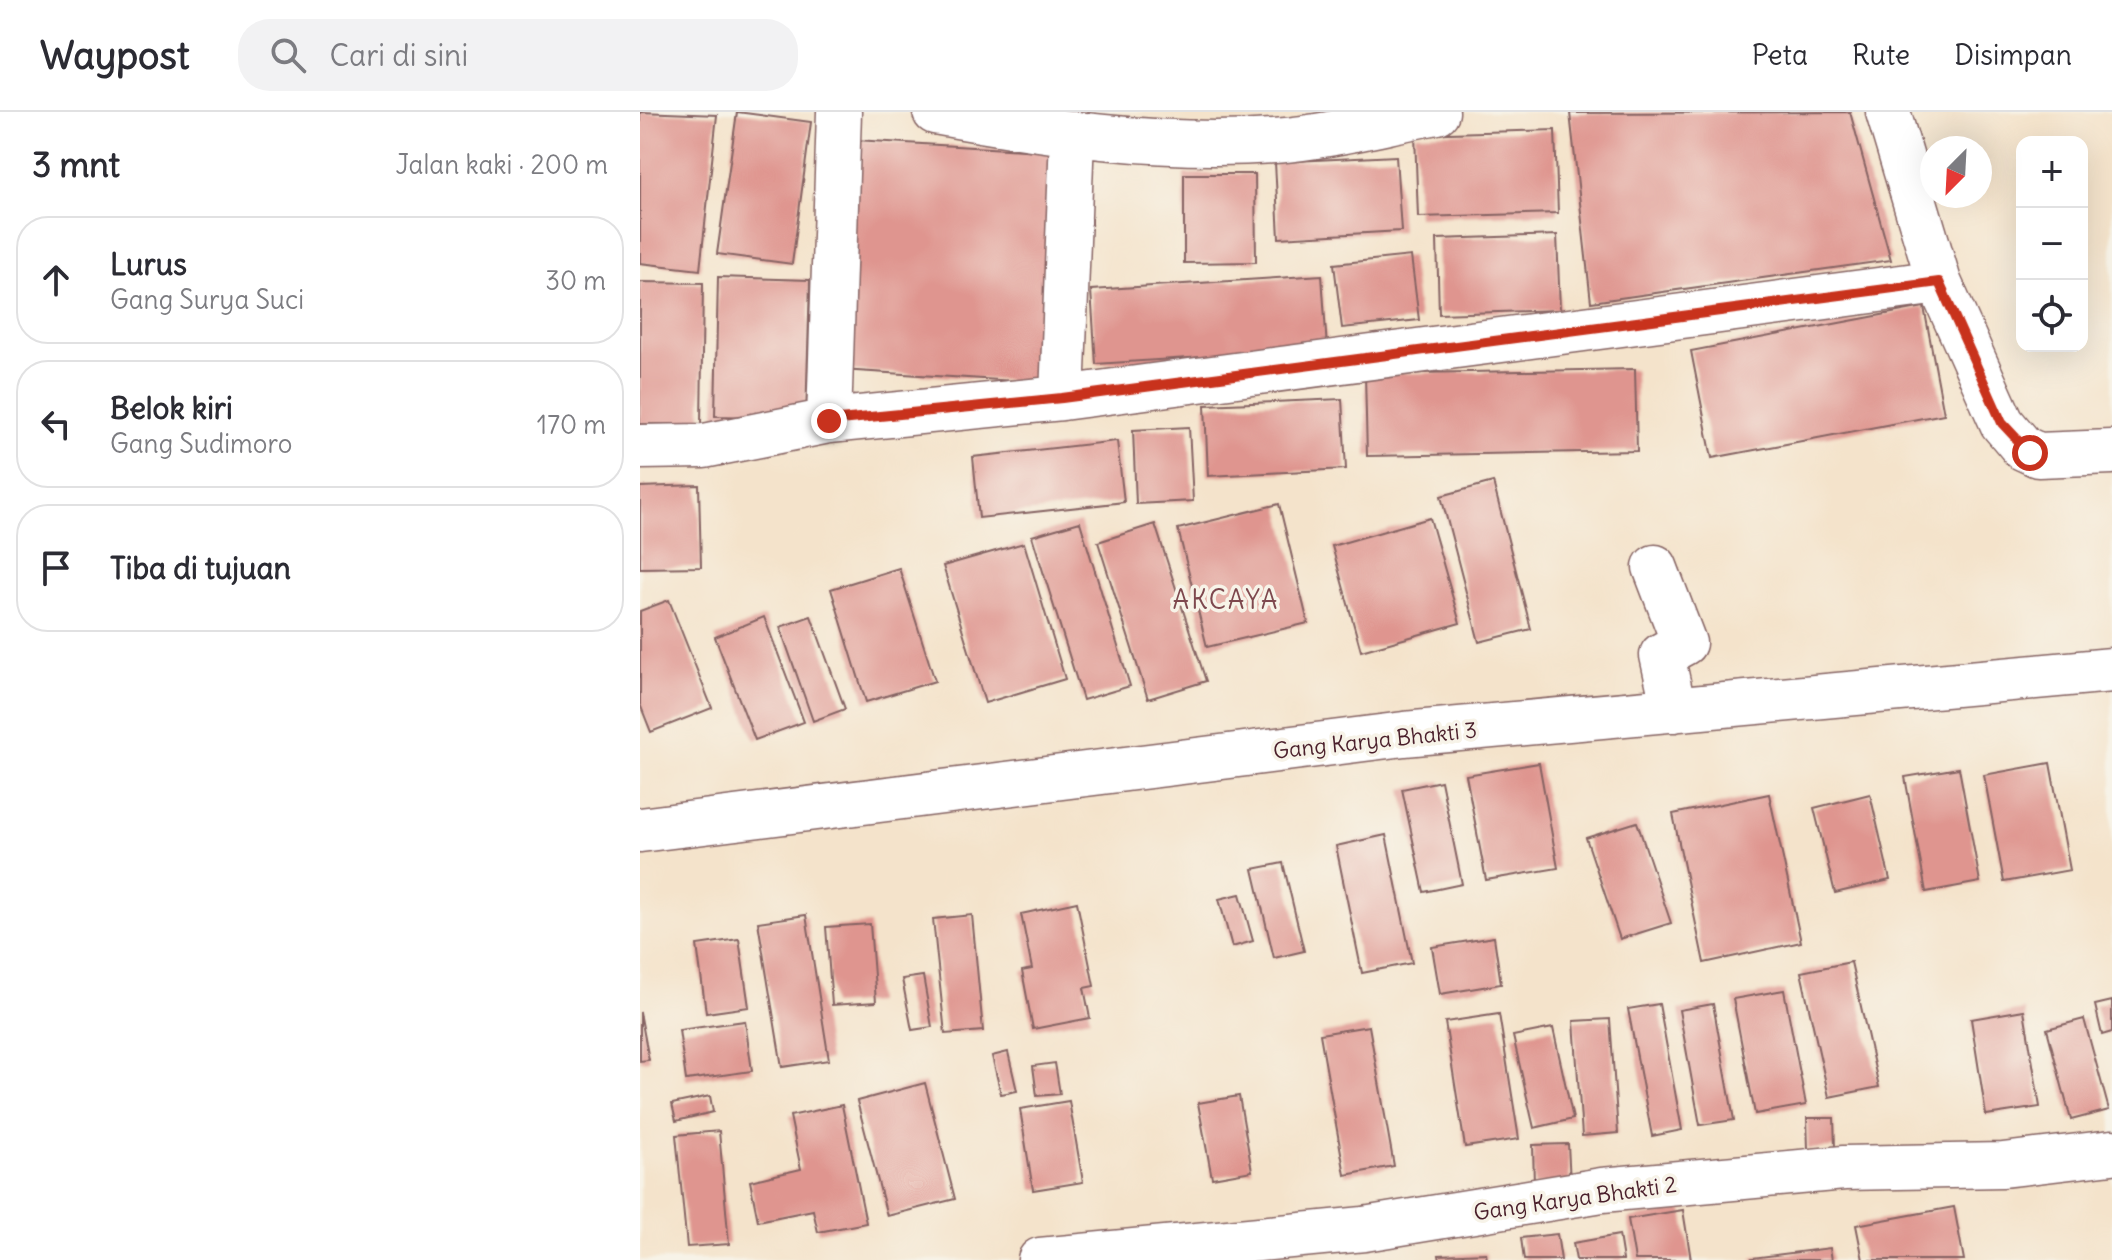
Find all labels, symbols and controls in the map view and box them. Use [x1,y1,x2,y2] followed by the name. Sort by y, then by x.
[238,19,798,91] search box
[40,32,190,79] text: Waypost
[266,33,310,77] icon: search
[330,36,468,74] text: Cari di sini
[1752,37,1808,73] text: Peta
[1852,37,1910,73] text: Rute
[1954,37,2072,73] text: Disimpan
[1920,136,1992,208] north arrow
[2016,136,2088,352] map controls
[2016,136,2088,208] button: +
[32,143,120,186] text: 3 mnt
[395,148,608,181] text: Jalan kaki · 200 m
[2016,208,2088,280] button: −
[110,245,187,283] text: Lurus
[34,258,78,302] icon: ahead
[545,264,606,297] text: 30 m
[2016,280,2088,352] button: locate
[110,283,304,316] text: Gang Surya Suci
[110,389,233,427] text: Belok kiri
[34,402,78,446] icon: left
[811,403,847,439] route end
[537,408,606,441] text: 170 m
[110,427,292,460] text: Gang Sudimoro
[2012,435,2048,471] route start
[34,546,78,590] icon: arrive
[110,549,291,587] text: Tiba di tujuan
[1173,583,1279,616] district label: AKCAYA
[1272,715,1478,765] street label: Gang Karya Bhakti 3
[1472,1170,1678,1226] street label: Gang Karya Bhakti 2

